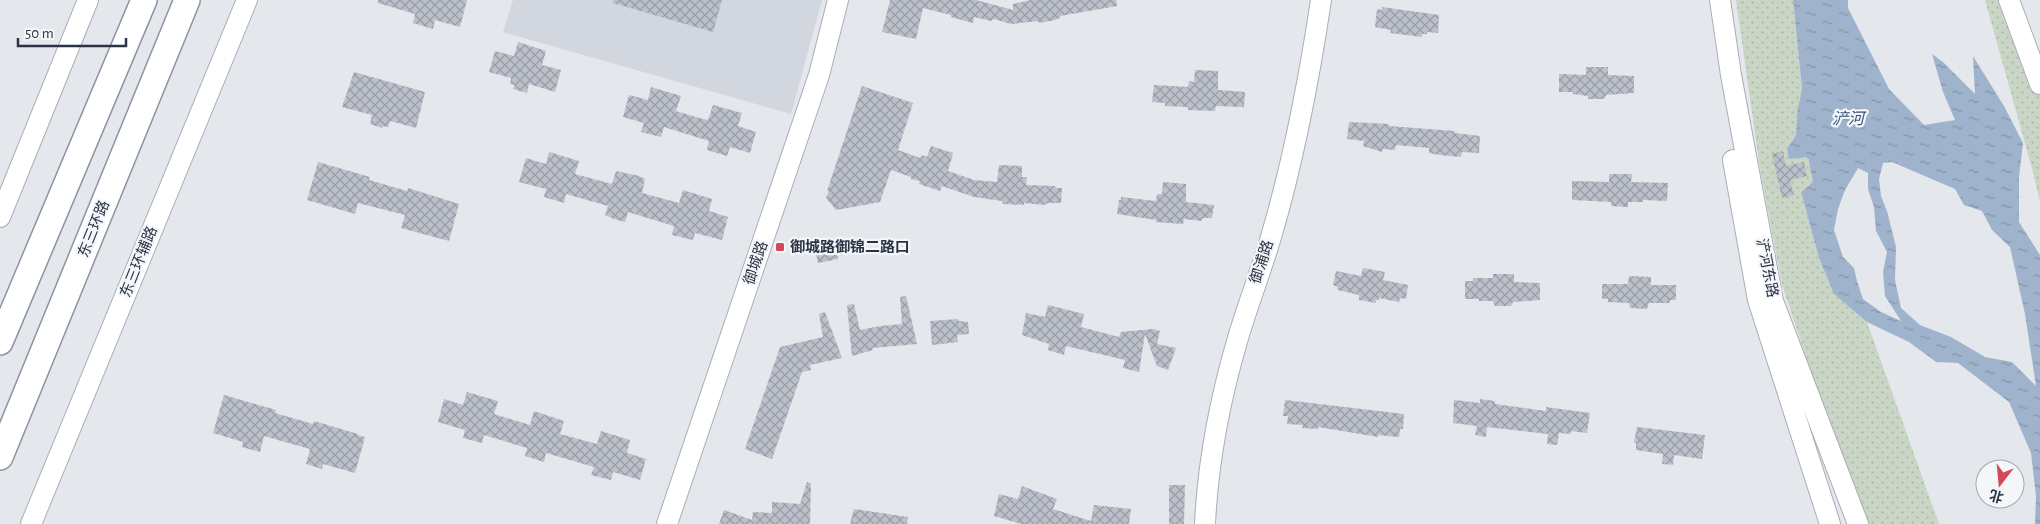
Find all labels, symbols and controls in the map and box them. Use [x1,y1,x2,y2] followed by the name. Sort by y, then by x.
[18,15,125,47] scale bar
[25,26,54,41] text: 50 m
[1832,110,1867,127] water label: 浐河
[75,198,112,260] street label: 东三环路
[117,224,160,300] street label: 东三环辅路
[1754,237,1781,299] street label: 浐河东路
[790,238,910,255] place label: 御城路御锦二路口
[1246,238,1276,286] street label: 御浦路
[741,239,770,287] street label: 御城路
[774,241,786,253] marker: 御城路御锦二路口
[1975,459,2025,509] north arrow
[1988,487,2005,505] text: 北

